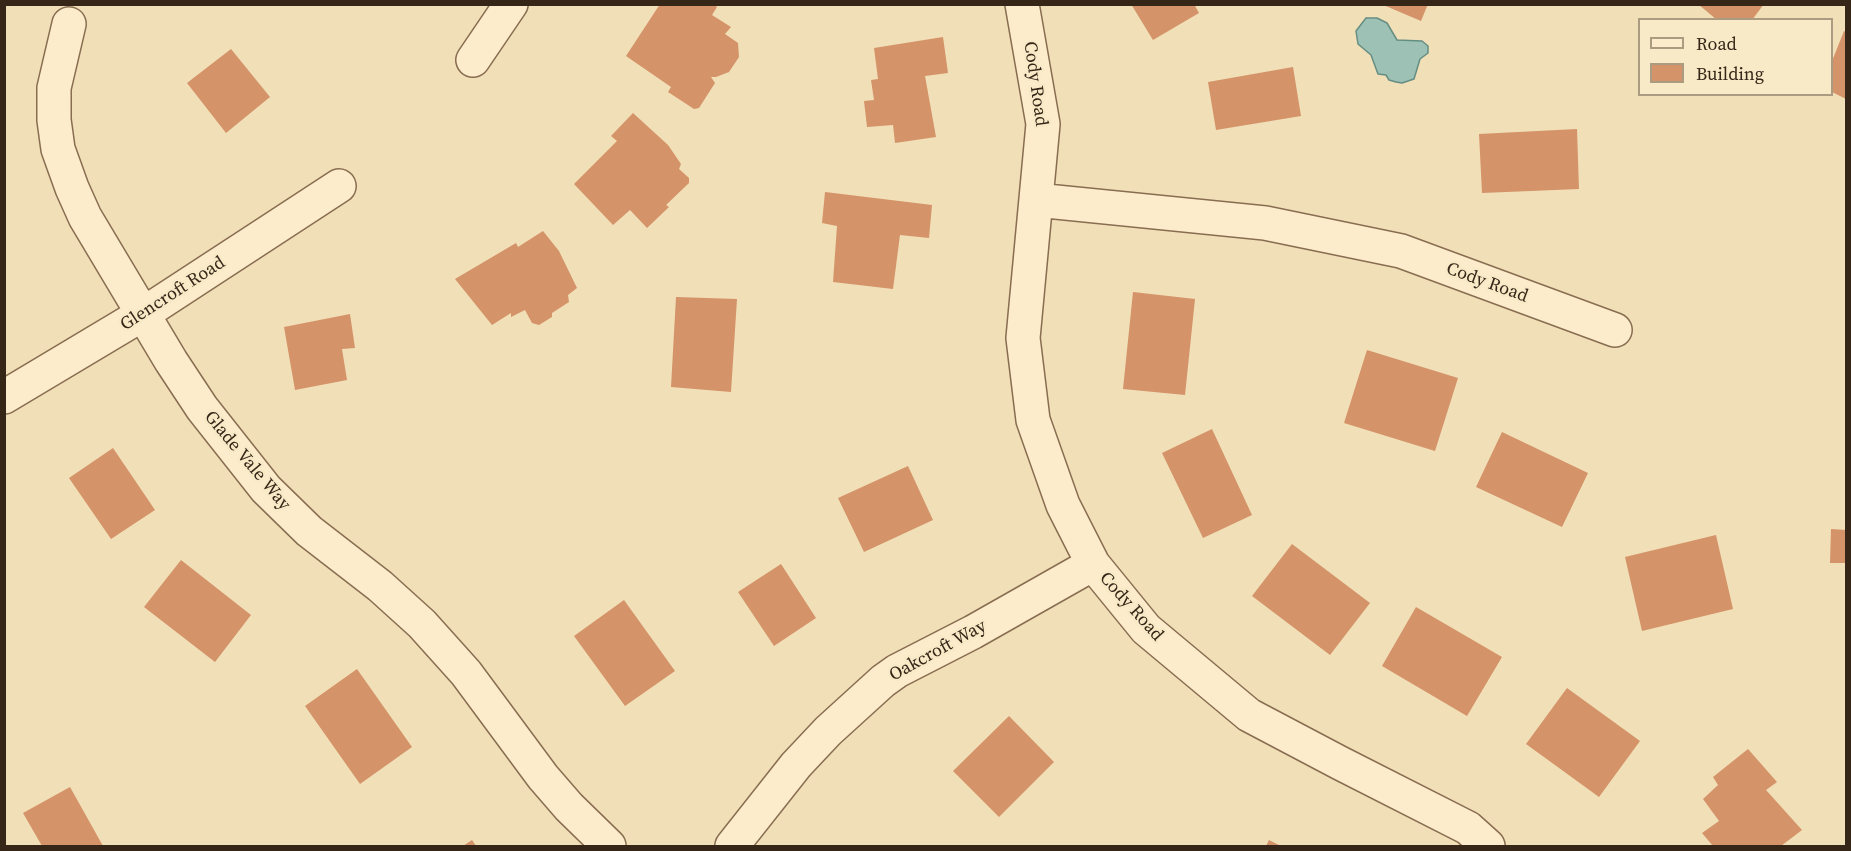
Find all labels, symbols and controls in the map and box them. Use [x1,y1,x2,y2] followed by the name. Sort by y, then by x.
[1638,18,1833,96] legend
[1696,31,1737,56] text: Road
[1018,40,1052,128] street label: Cody Road
[1696,61,1764,86] text: Building
[117,252,229,336] street label: Glencroft Road
[1443,258,1531,308] street label: Cody Road
[199,407,295,515] street label: Glade Vale Way
[1094,568,1168,646] street label: Cody Road
[886,615,990,687] street label: Oakcroft Way

